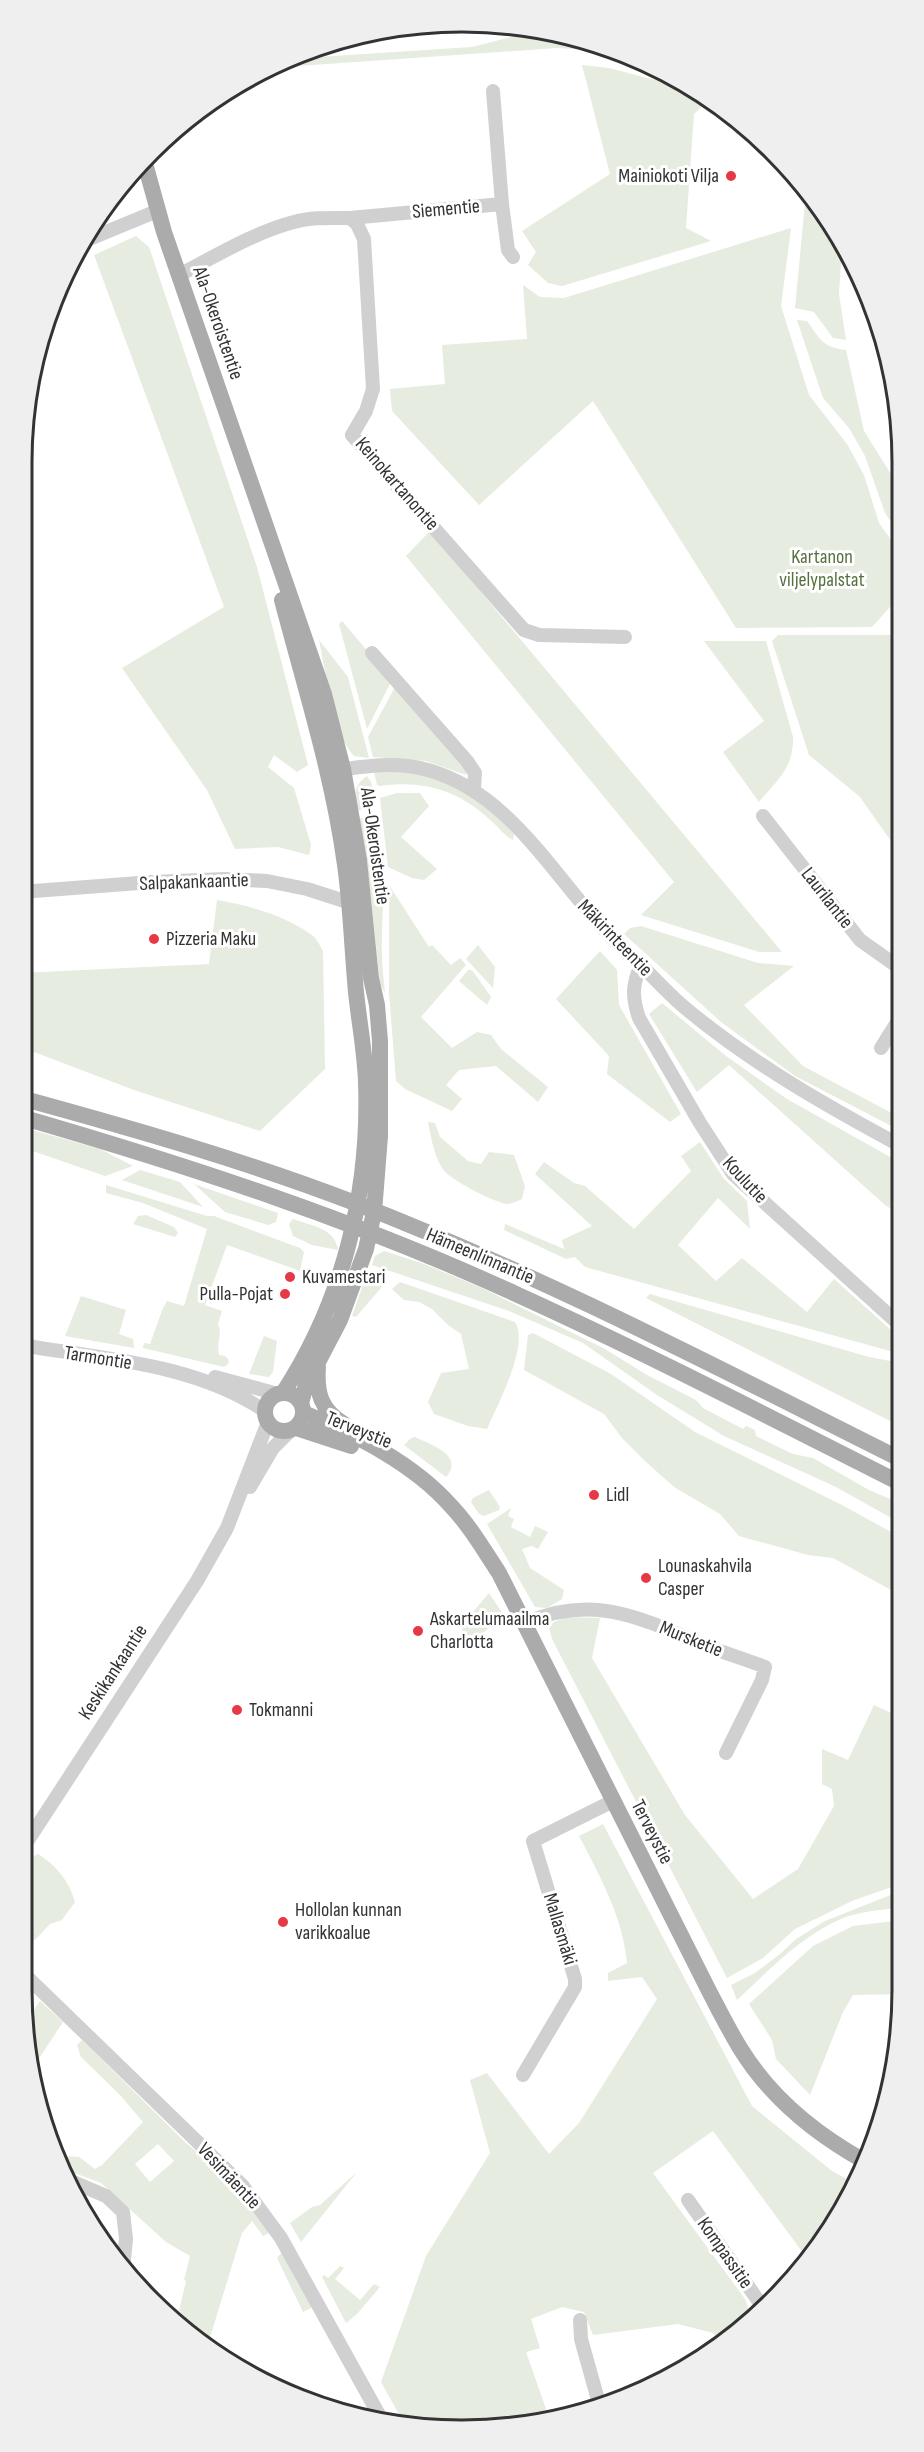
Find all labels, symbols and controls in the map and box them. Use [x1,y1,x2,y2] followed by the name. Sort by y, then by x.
[618,164,719,188] place label: Mainiokoti Vilja
[724,169,738,183] marker: Mainiokoti Vilja
[411,194,481,224] street label: Siementie
[187,262,249,383] street label: Ala-Okeroistentie
[350,432,444,536] street label: Keinokartanontie
[779,545,865,592] park label: Kartanon viljelypalstat
[355,785,395,906] street label: Ala-Okeroistentie
[796,863,858,933] street label: Laurilantie
[139,868,249,896] street label: Salpakankaantie
[572,895,658,981] street label: Mäkirinteentie
[166,927,256,951] place label: Pizzeria Maku
[147,932,161,946] marker: Pizzeria Maku
[717,1152,773,1208] street label: Koulutie
[423,1223,537,1289] street label: Hämeenlinnantie
[302,1265,386,1289] place label: Kuvamestari
[283,1270,297,1284] marker: Kuvamestari
[200,1282,273,1306] place label: Pulla-Pojat
[278,1287,292,1301] marker: Pulla-Pojat
[63,1341,133,1375] street label: Tarmontie
[323,1406,395,1454] street label: Terveystie
[606,1483,629,1507] place label: Lidl
[587,1488,601,1502] marker: Lidl
[658,1554,752,1601] place label: Lounaskahvila Casper
[639,1571,653,1585] marker: Lounaskahvila Casper
[429,1607,549,1654] place label: Askartelumaailma Charlotta
[656,1616,726,1662] street label: Mursketie
[73,1620,153,1724] street label: Keskikankaantie
[411,1624,425,1638] marker: Askartelumaailma Charlotta
[249,1698,313,1722] place label: Tokmanni
[230,1703,244,1717] marker: Tokmanni
[626,1796,678,1868] street label: Terveystie
[538,1890,582,1968] street label: Mallasmäki
[295,1898,402,1945] place label: Hollolan kunnan varikkoalue
[276,1915,290,1929] marker: Hollolan kunnan varikkoalue
[192,2138,266,2214] street label: Vesimäentie
[692,2213,758,2293] street label: Kompassitie

